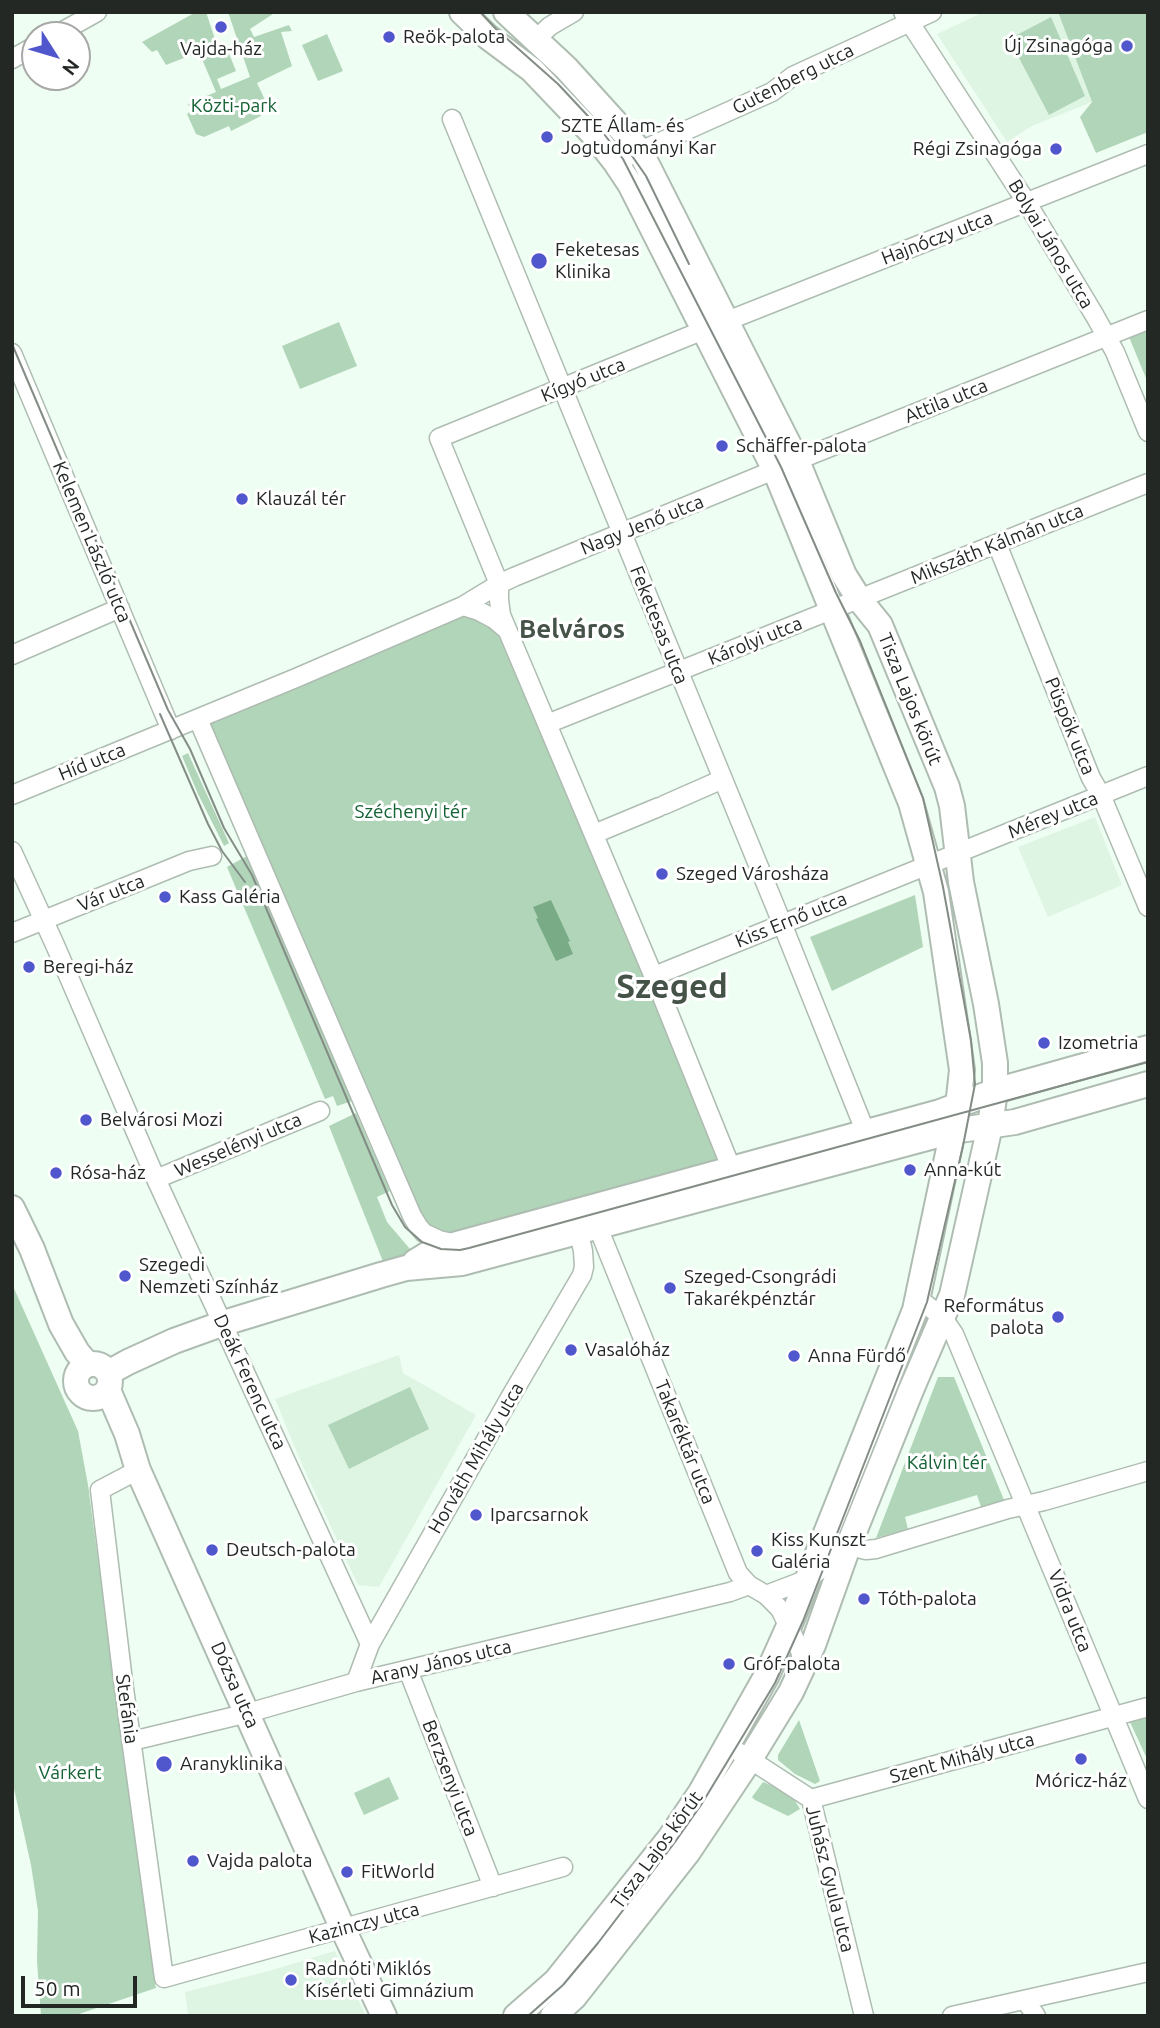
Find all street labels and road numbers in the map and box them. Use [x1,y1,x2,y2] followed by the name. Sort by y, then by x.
[729,39,857,119] street label: Gutenberg utca
[1003,175,1099,313] street label: Bolyai János utca
[878,206,996,270] street label: Hajnóczy utca
[538,353,628,407] street label: Kígyó utca
[901,374,991,428] street label: Attila utca
[48,458,136,626] street label: Kelemen László utca
[577,490,707,560] street label: Nagy Jenő utca
[907,499,1087,589] street label: Mikszáth Kálmán utca
[625,563,693,687] street label: Feketesas utca
[705,612,805,670] street label: Károlyi utca
[873,630,947,768] street label: Tisza Lajos körút
[1040,674,1100,778] street label: Püspök utca
[55,738,129,786] street label: Híd utca
[1005,787,1101,843] street label: Mérey utca
[74,869,148,917] street label: Vár utca
[732,887,850,953] street label: Kiss Ernő utca
[171,1108,305,1182] street label: Wesselényi utca
[209,1311,291,1453] street label: Deák Ferenc utca
[650,1377,720,1507] street label: Takaréktár utca
[423,1378,529,1538] street label: Horváth Mihály utca
[1043,1567,1097,1655] street label: Vidra utca
[368,1635,514,1689] street label: Arany János utca
[206,1638,264,1732] street label: Dózsa utca
[111,1673,143,1745] street label: Stefánia
[417,1717,483,1839] street label: Berzsenyi utca
[887,1728,1037,1788] street label: Szent Mihály utca
[607,1787,707,1913] street label: Tisza Lajos körút
[801,1803,859,1955] street label: Juhász Gyula utca
[306,1897,422,1949] street label: Kazinczy utca

